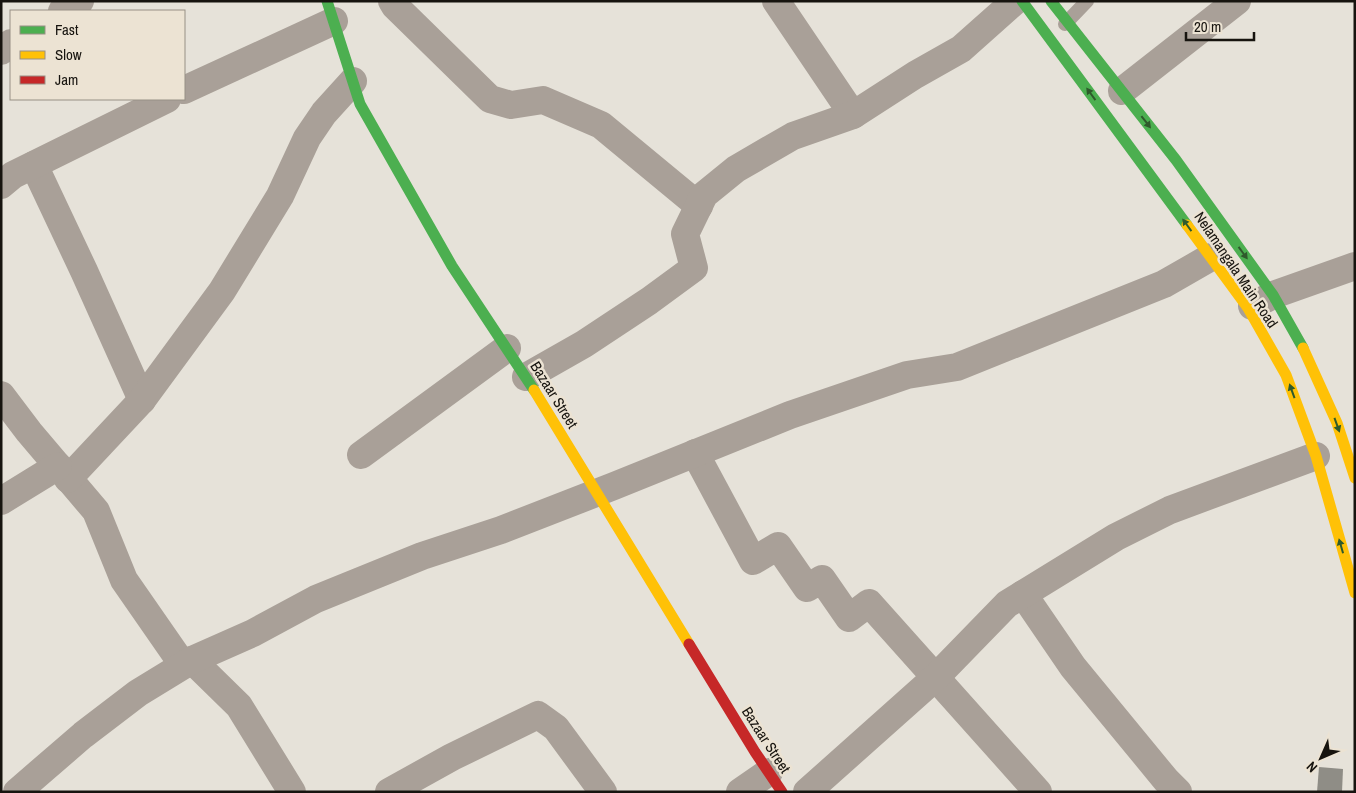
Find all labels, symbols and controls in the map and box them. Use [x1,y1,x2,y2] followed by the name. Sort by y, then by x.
[10,10,185,100] legend
[1186,10,1254,42] scale bar
[1194,16,1221,37] text: 20 m
[55,19,79,40] text: Fast
[55,44,82,65] text: Slow
[55,69,78,90] text: Jam
[1086,87,1096,100] one-way arrow
[1141,115,1151,129] one-way arrow
[1190,207,1283,332] street label: Nelamangala Main Road
[1182,218,1192,232] one-way arrow
[1238,246,1248,259] one-way arrow
[526,357,584,433] street label: Bazaar Street
[1288,384,1295,399] one-way arrow
[1333,418,1341,433] one-way arrow
[1337,538,1345,553] one-way arrow
[737,702,796,777] street label: Bazaar Street
[1296,733,1346,783] north arrow
[1303,758,1321,776] text: N

